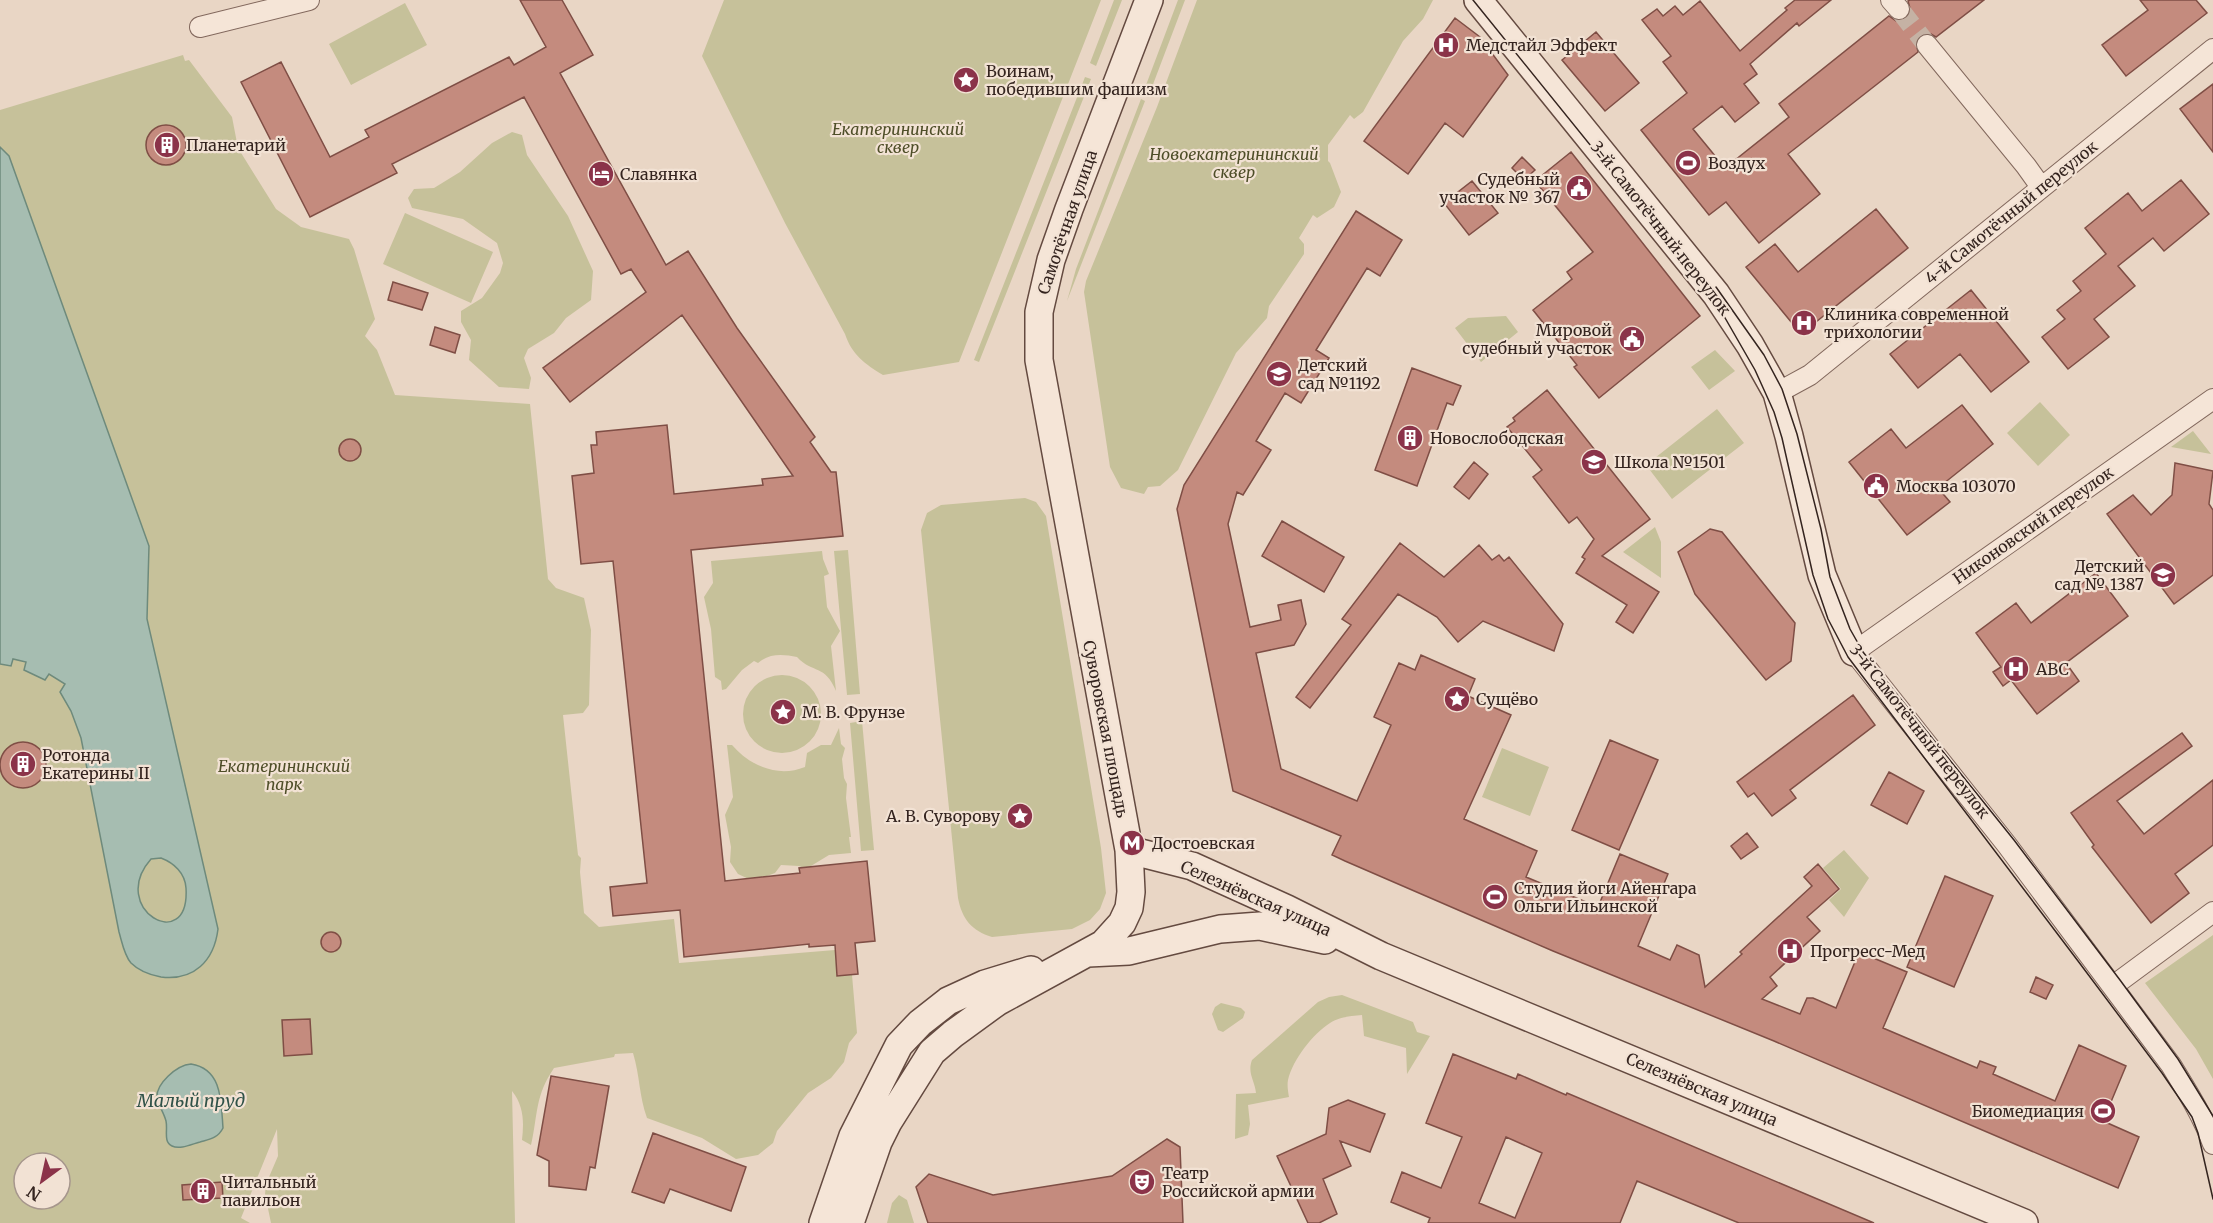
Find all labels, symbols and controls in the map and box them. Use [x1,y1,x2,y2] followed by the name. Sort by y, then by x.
[1431,30,1461,60] hospital icon: Медстайл Эффект
[1466,35,1618,55] place label: Медстайл Эффект
[986,61,1167,99] place label: Воинам, победившим фашизм
[951,65,981,95] place icon: Воинам, победившим фашизм
[832,119,964,157] park label: Екатерининский сквер
[152,130,182,160] building icon: Планетарий
[186,135,286,155] place label: Планетарий
[1921,136,2101,288] street label: 4-й Самотёчный переулок
[1587,137,1735,319] street label: 3-й Самотёчный переулок
[1149,144,1319,182] park label: Новоекатерининский сквер
[1033,147,1101,297] street label: Самотёчная улица
[1673,148,1703,178] sports icon: Воздух
[1708,153,1766,173] place label: Воздух
[586,159,616,189] hotel icon: Славянка
[620,164,698,184] place label: Славянка
[1439,169,1560,207] place label: Судебный участок № 367
[1564,173,1594,203] public building icon: Судебный участок № 367
[1824,304,2009,342] place label: Клиника современной трихологии
[1789,308,1819,338] hospital icon: Клиника современной трихологии
[1462,320,1612,358] place label: Мировой судебный участок
[1617,324,1647,354] public building icon: Мировой судебный участок
[1298,355,1381,393] place label: Детский сад №1192
[1264,359,1294,389] school or university icon: Детский сад №1192
[1395,423,1425,453] building icon: Новослободская
[1430,428,1564,448] place label: Новослободская
[1579,447,1609,477] school or university icon: Школа №1501
[1614,452,1725,472] place label: Школа №1501
[1949,462,2117,588] street label: Никоновский переулок
[1861,471,1891,501] public building icon: Москва 103070
[1896,476,2016,496] place label: Москва 103070
[2055,556,2144,594] place label: Детский сад № 1387
[2148,560,2178,590] school or university icon: Детский сад № 1387
[1079,639,1133,819] street label: Суворовская площадь
[1846,640,1994,822] street label: 3-й Самотёчный переулок
[2001,654,2031,684] hospital icon: ABC
[2035,659,2069,679] place label: ABC
[1442,684,1472,714] place icon: Сущёво
[1476,689,1538,709] place label: Сущёво
[768,697,798,727] place icon: М. В. Фрунзе
[802,702,905,722] place label: М. В. Фрунзе
[42,745,150,783] place label: Ротонда Екатерины II
[8,749,38,779] building icon: Ротонда Екатерины II
[218,756,350,794] park label: Екатерининский парк
[1005,801,1035,831] place icon: А. В. Суворову
[885,806,1001,826] place label: А. В. Суворову
[1117,828,1147,858] metro station icon: Достоевская
[1152,833,1255,853] place label: Достоевская
[1178,856,1335,940] street label: Селезнёвская улица
[1514,878,1697,916] place label: Студия йоги Айенгара Ольги Ильинской
[1480,882,1510,912] sports icon: Студия йоги Айенгара Ольги Ильинской
[1775,936,1805,966] hospital icon: Прогресс-Мед
[1810,941,1926,961] place label: Прогресс-Мед
[1623,1048,1781,1130] street label: Селезнёвская улица
[136,1089,245,1112] water label: Малый пруд
[2088,1096,2118,1126] sports icon: Биомедиация
[1971,1101,2084,1121] place label: Биомедиация
[12,1151,72,1211] north arrow
[1162,1163,1315,1201] place label: Театр Российской армии
[1127,1167,1157,1197] theatre icon: Театр Российской армии
[222,1172,316,1210] place label: Читальный павильон
[188,1176,218,1206] building icon: Читальный павильон
[23,1182,45,1205] text: N

